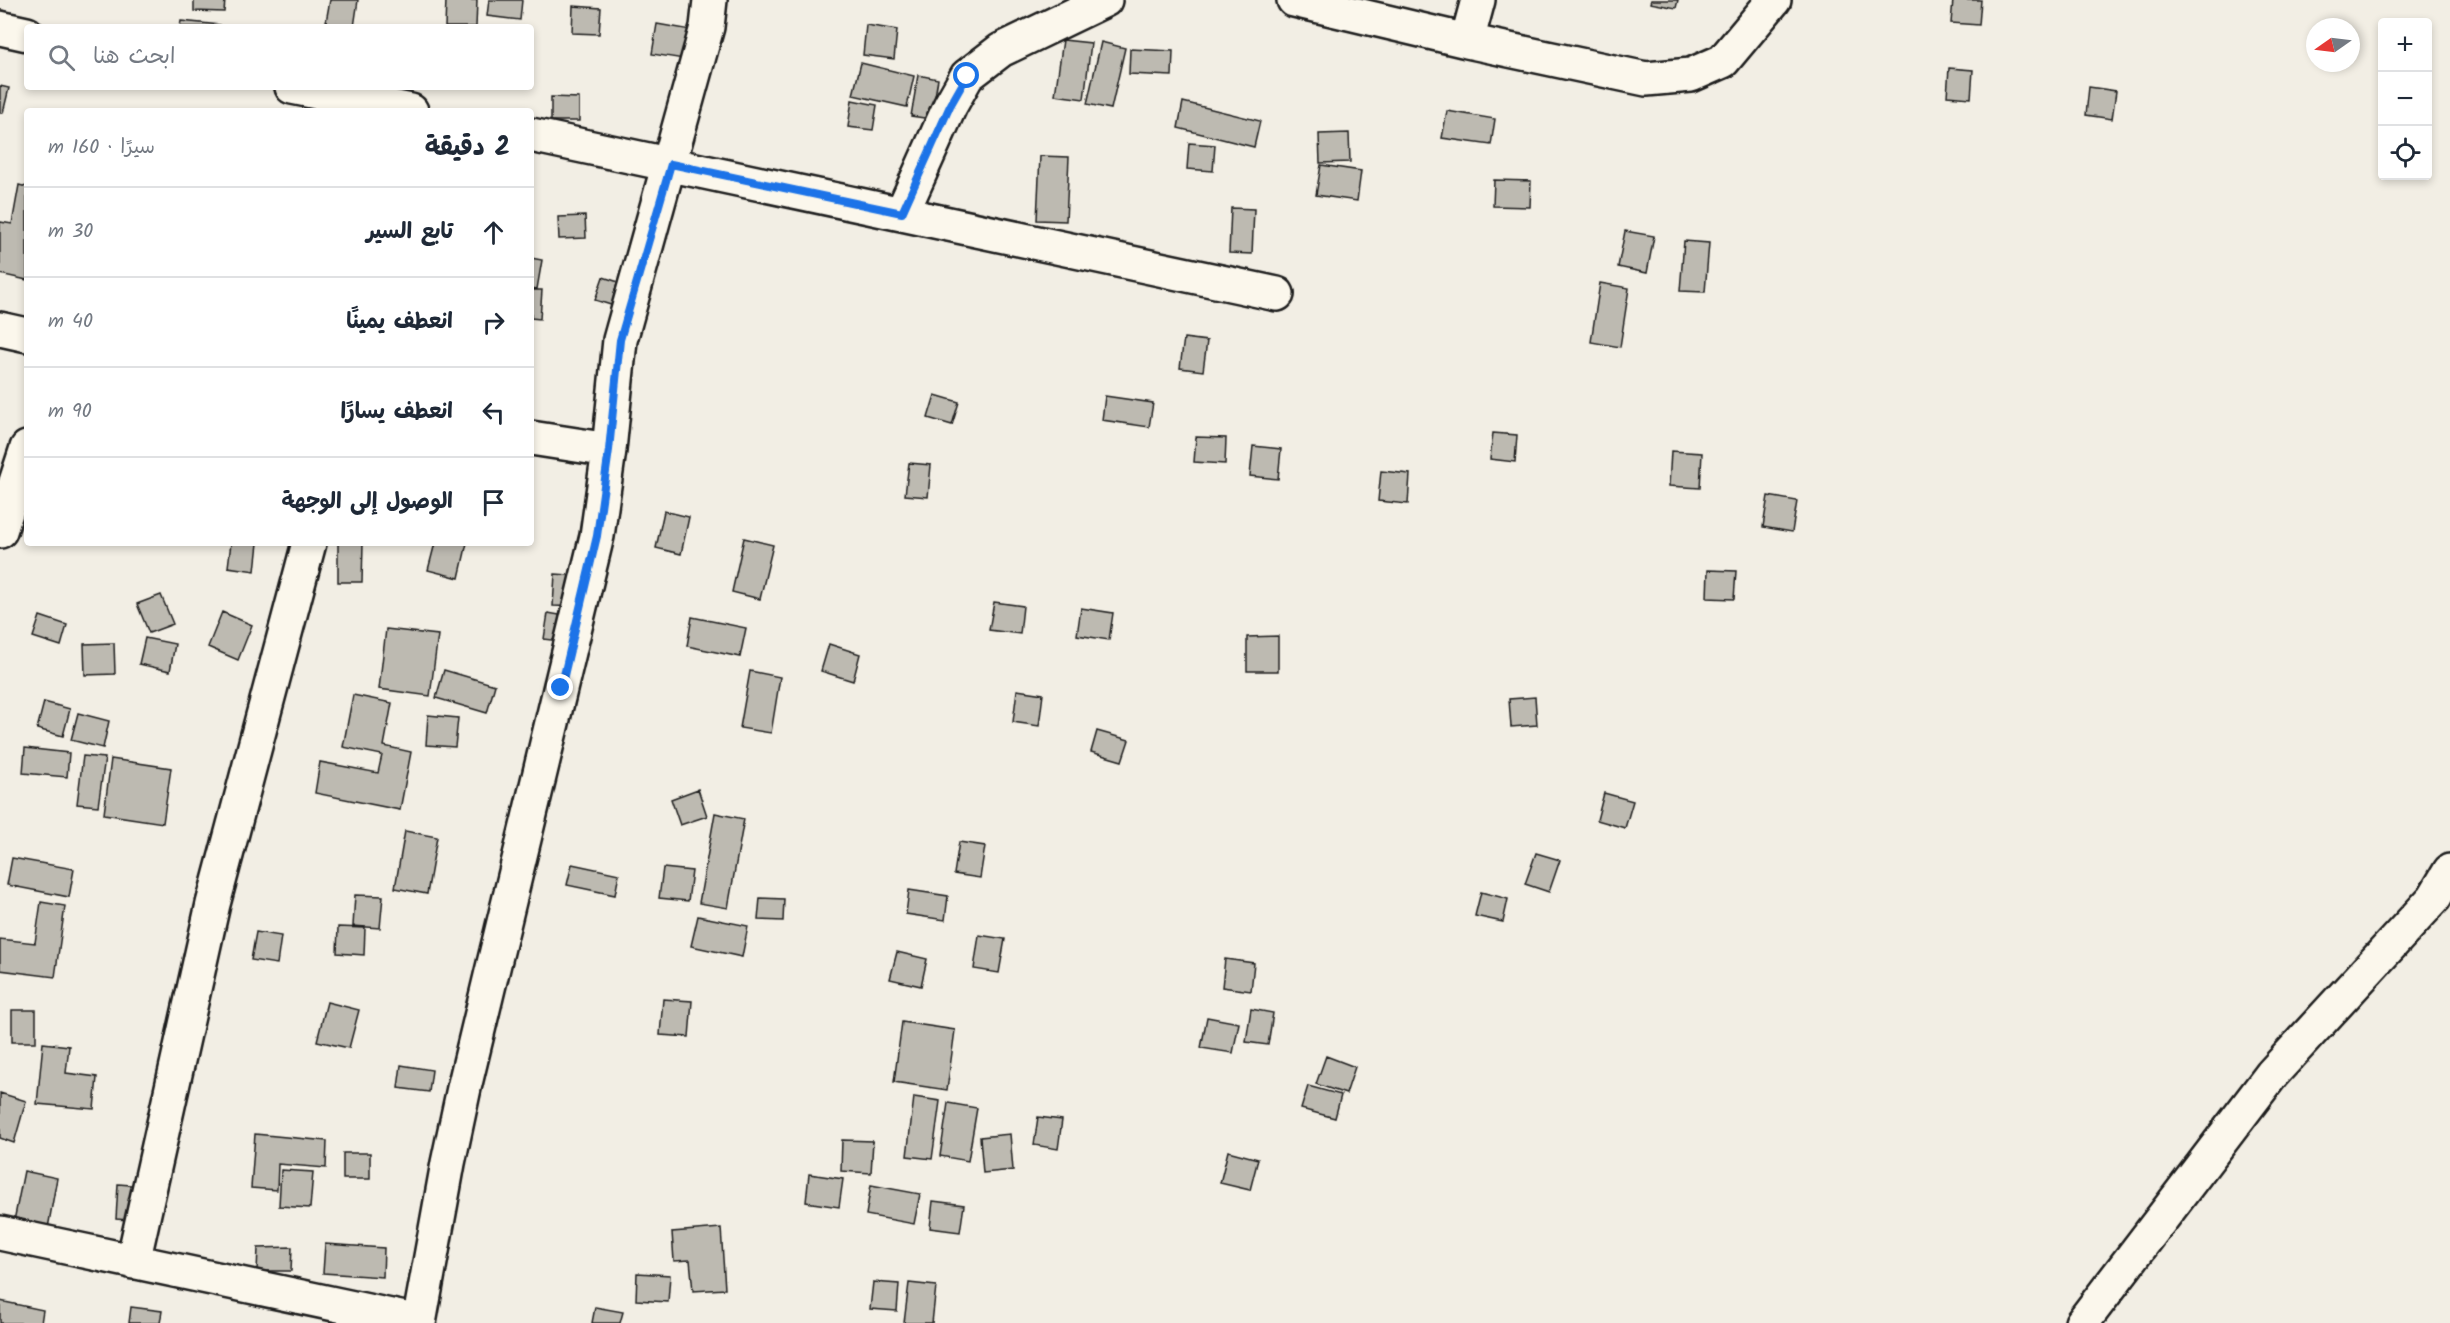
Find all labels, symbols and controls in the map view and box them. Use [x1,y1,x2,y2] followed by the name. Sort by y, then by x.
[2306,18,2360,72] north arrow
[2378,18,2432,180] map controls
[2378,18,2432,72] button: +
[24,24,534,90] search box
[93,40,175,75] text: ابحث هنا
[45,41,78,74] icon: search
[953,62,979,88] route start
[2378,72,2432,126] button: −
[2378,126,2432,180] button: locate
[425,127,510,169] text: 2 دقيقة
[48,132,155,164] text: سيرًا · 160 m
[366,215,453,250] text: تابع السير
[48,216,93,248] text: 30 m
[477,216,510,249] icon: ahead
[346,305,453,340] text: انعطف يمينًا
[48,306,93,338] text: 40 m
[477,306,510,339] icon: right
[341,395,453,430] text: انعطف يسارًا
[48,396,92,428] text: 90 m
[477,396,510,429] icon: left
[281,485,453,520] text: الوصول إلى الوجهة
[477,486,510,519] icon: arrive
[547,674,573,700] route end

